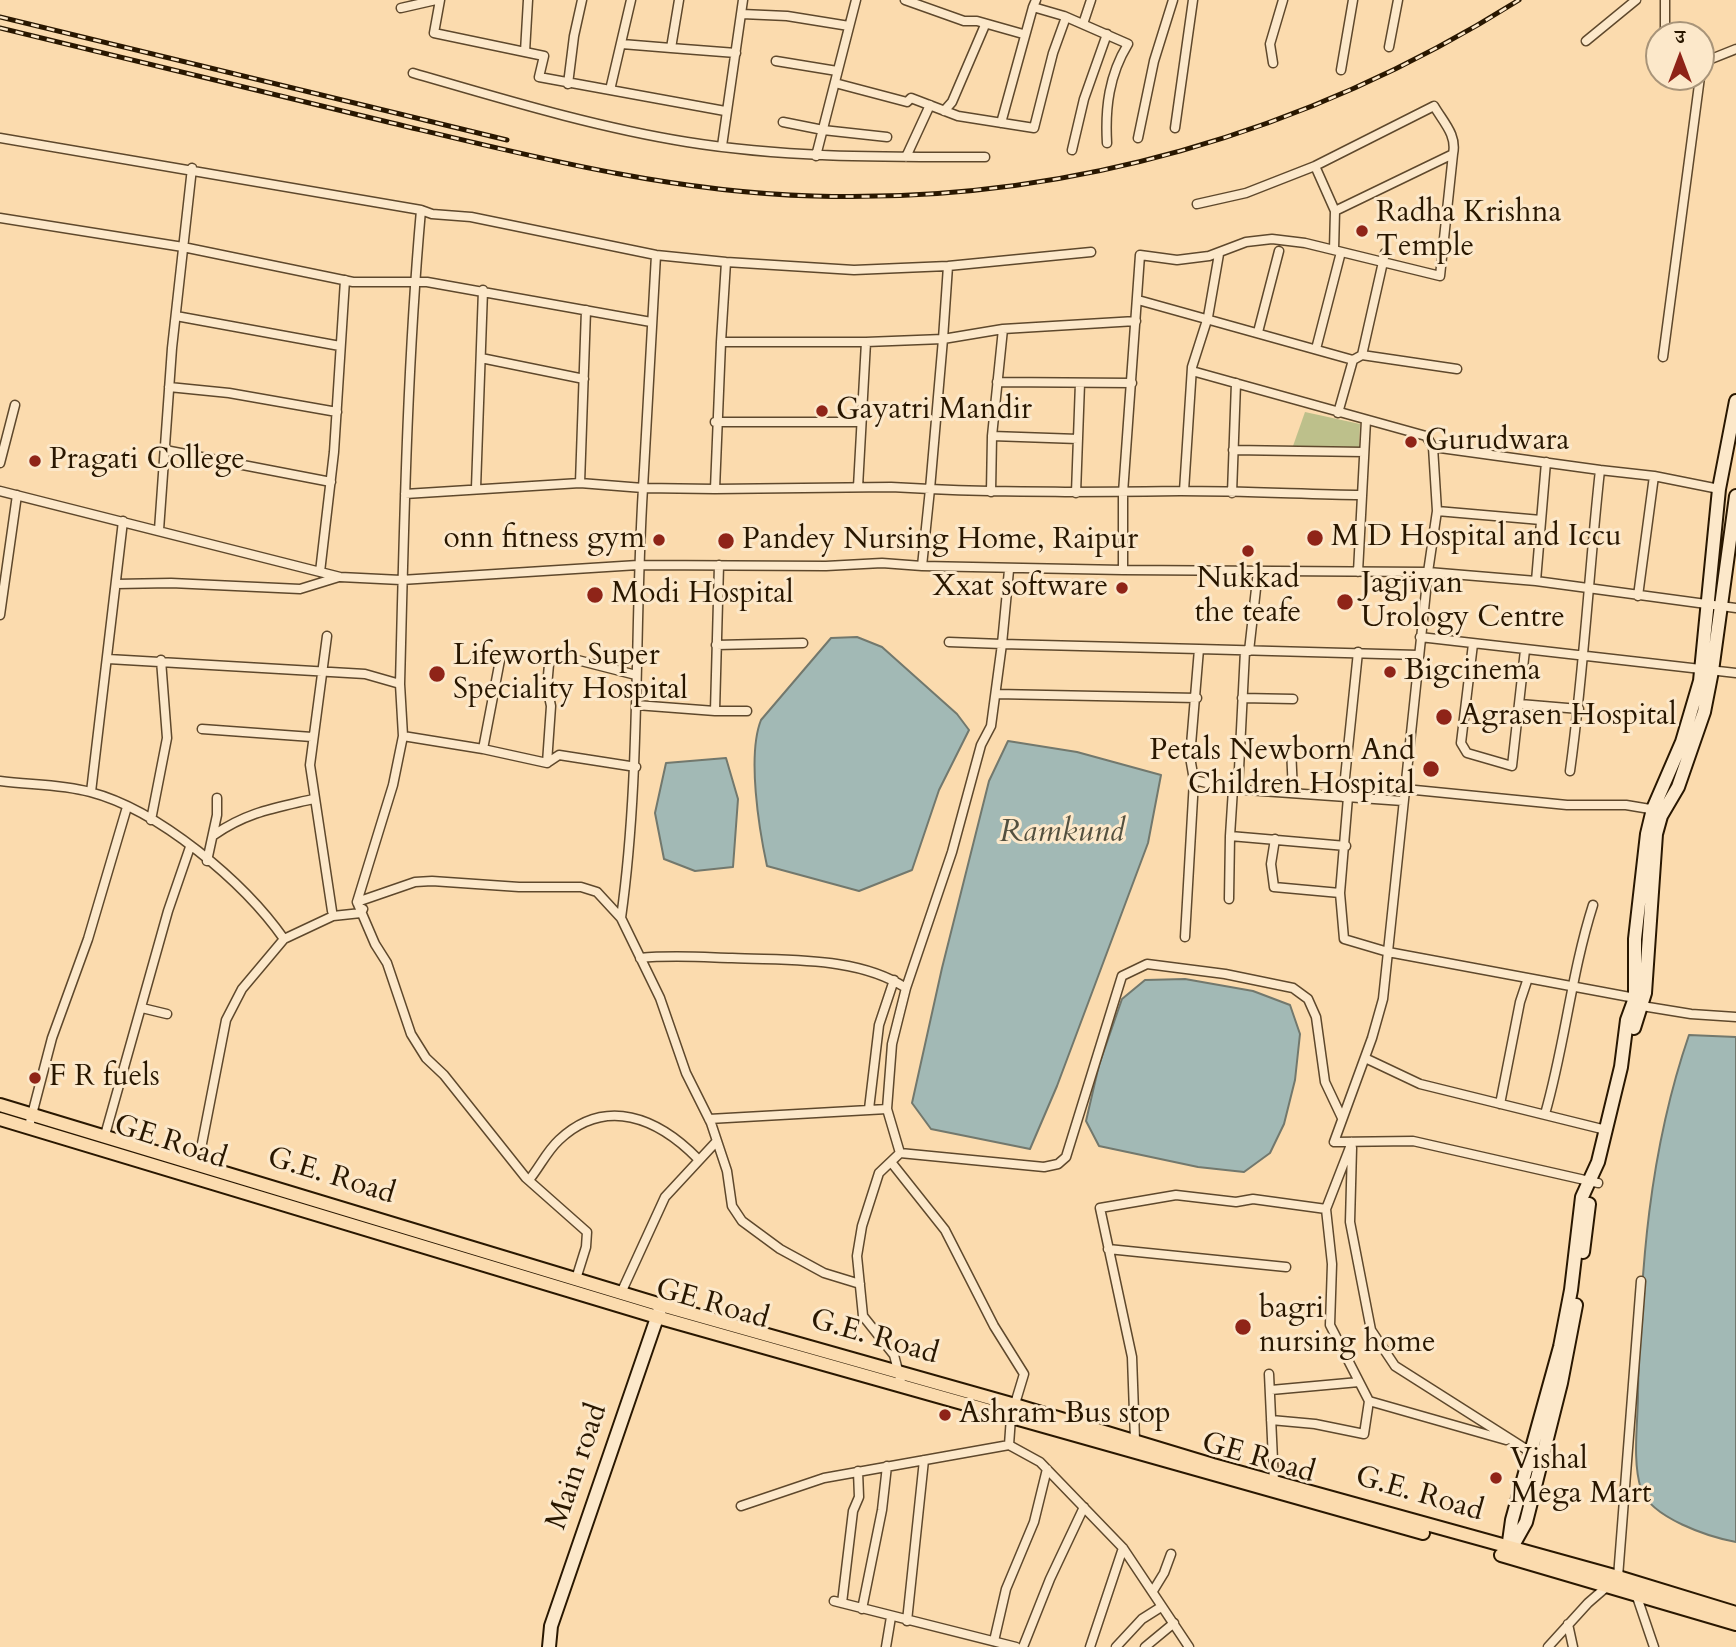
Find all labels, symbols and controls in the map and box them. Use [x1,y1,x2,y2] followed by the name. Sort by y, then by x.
[1645,21,1715,91] north arrow
[1675,24,1685,50] text: उ
[1376,196,1561,266] place label: Radha Krishna Temple
[1354,223,1370,239] marker: Radha Krishna Temple
[836,393,1032,429] place label: Gayatri Mandir
[814,403,830,419] marker: Gayatri Mandir
[1425,424,1570,460] place label: Gurudwara
[1403,434,1419,450] marker: Gurudwara
[49,443,245,479] place label: Pragati College
[27,453,43,469] marker: Pragati College
[1331,520,1622,556] place label: M D Hospital and Iccu
[443,522,645,558] place label: onn fitness gym
[742,523,1138,559] place label: Pandey Nursing Home, Raipur
[1305,528,1325,548] marker: M D Hospital and Iccu
[716,531,736,551] marker: Pandey Nursing Home, Raipur
[651,532,667,548] marker: onn fitness gym
[1240,543,1256,559] marker: Nukkad the teafe
[1195,562,1301,632] place label: Nukkad the teafe
[1361,567,1565,638] place label: Jagjivan Urology Centre
[933,570,1108,606] place label: Xxat software
[611,577,794,613] place label: Modi Hospital
[1114,580,1130,596] marker: Xxat software
[585,585,605,605] marker: Modi Hospital
[1335,592,1355,612] marker: Jagjivan Urology Centre
[453,639,688,710] place label: Lifeworth Super Speciality Hospital
[1404,654,1541,690] place label: Bigcinema
[427,664,447,684] marker: Lifeworth Super Speciality Hospital
[1382,664,1398,680] marker: Bigcinema
[1460,699,1677,735] place label: Agrasen Hospital
[1434,707,1454,727] marker: Agrasen Hospital
[1149,734,1415,804] place label: Petals Newborn And Children Hospital
[1421,759,1441,779] marker: Petals Newborn And Children Hospital
[999,815,1125,853] water label: Ramkund
[49,1060,160,1096] place label: F R fuels
[27,1070,43,1086] marker: F R fuels
[109,1108,231,1178] street label: GE Road
[263,1141,399,1213] street label: G.E. Road
[651,1272,773,1338] street label: GE Road
[1259,1292,1436,1362] place label: bagri nursing home
[806,1303,942,1373] street label: G.E. Road
[1233,1317,1253,1337] marker: bagri nursing home
[959,1397,1171,1433] place label: Ashram Bus stop
[540,1399,616,1535] street label: Main road
[937,1407,953,1423] marker: Ashram Bus stop
[1197,1426,1319,1492] street label: GE Road
[1510,1443,1651,1514] place label: Vishal Mega Mart
[1351,1460,1487,1530] street label: G.E. Road
[1488,1470,1504,1486] marker: Vishal Mega Mart

